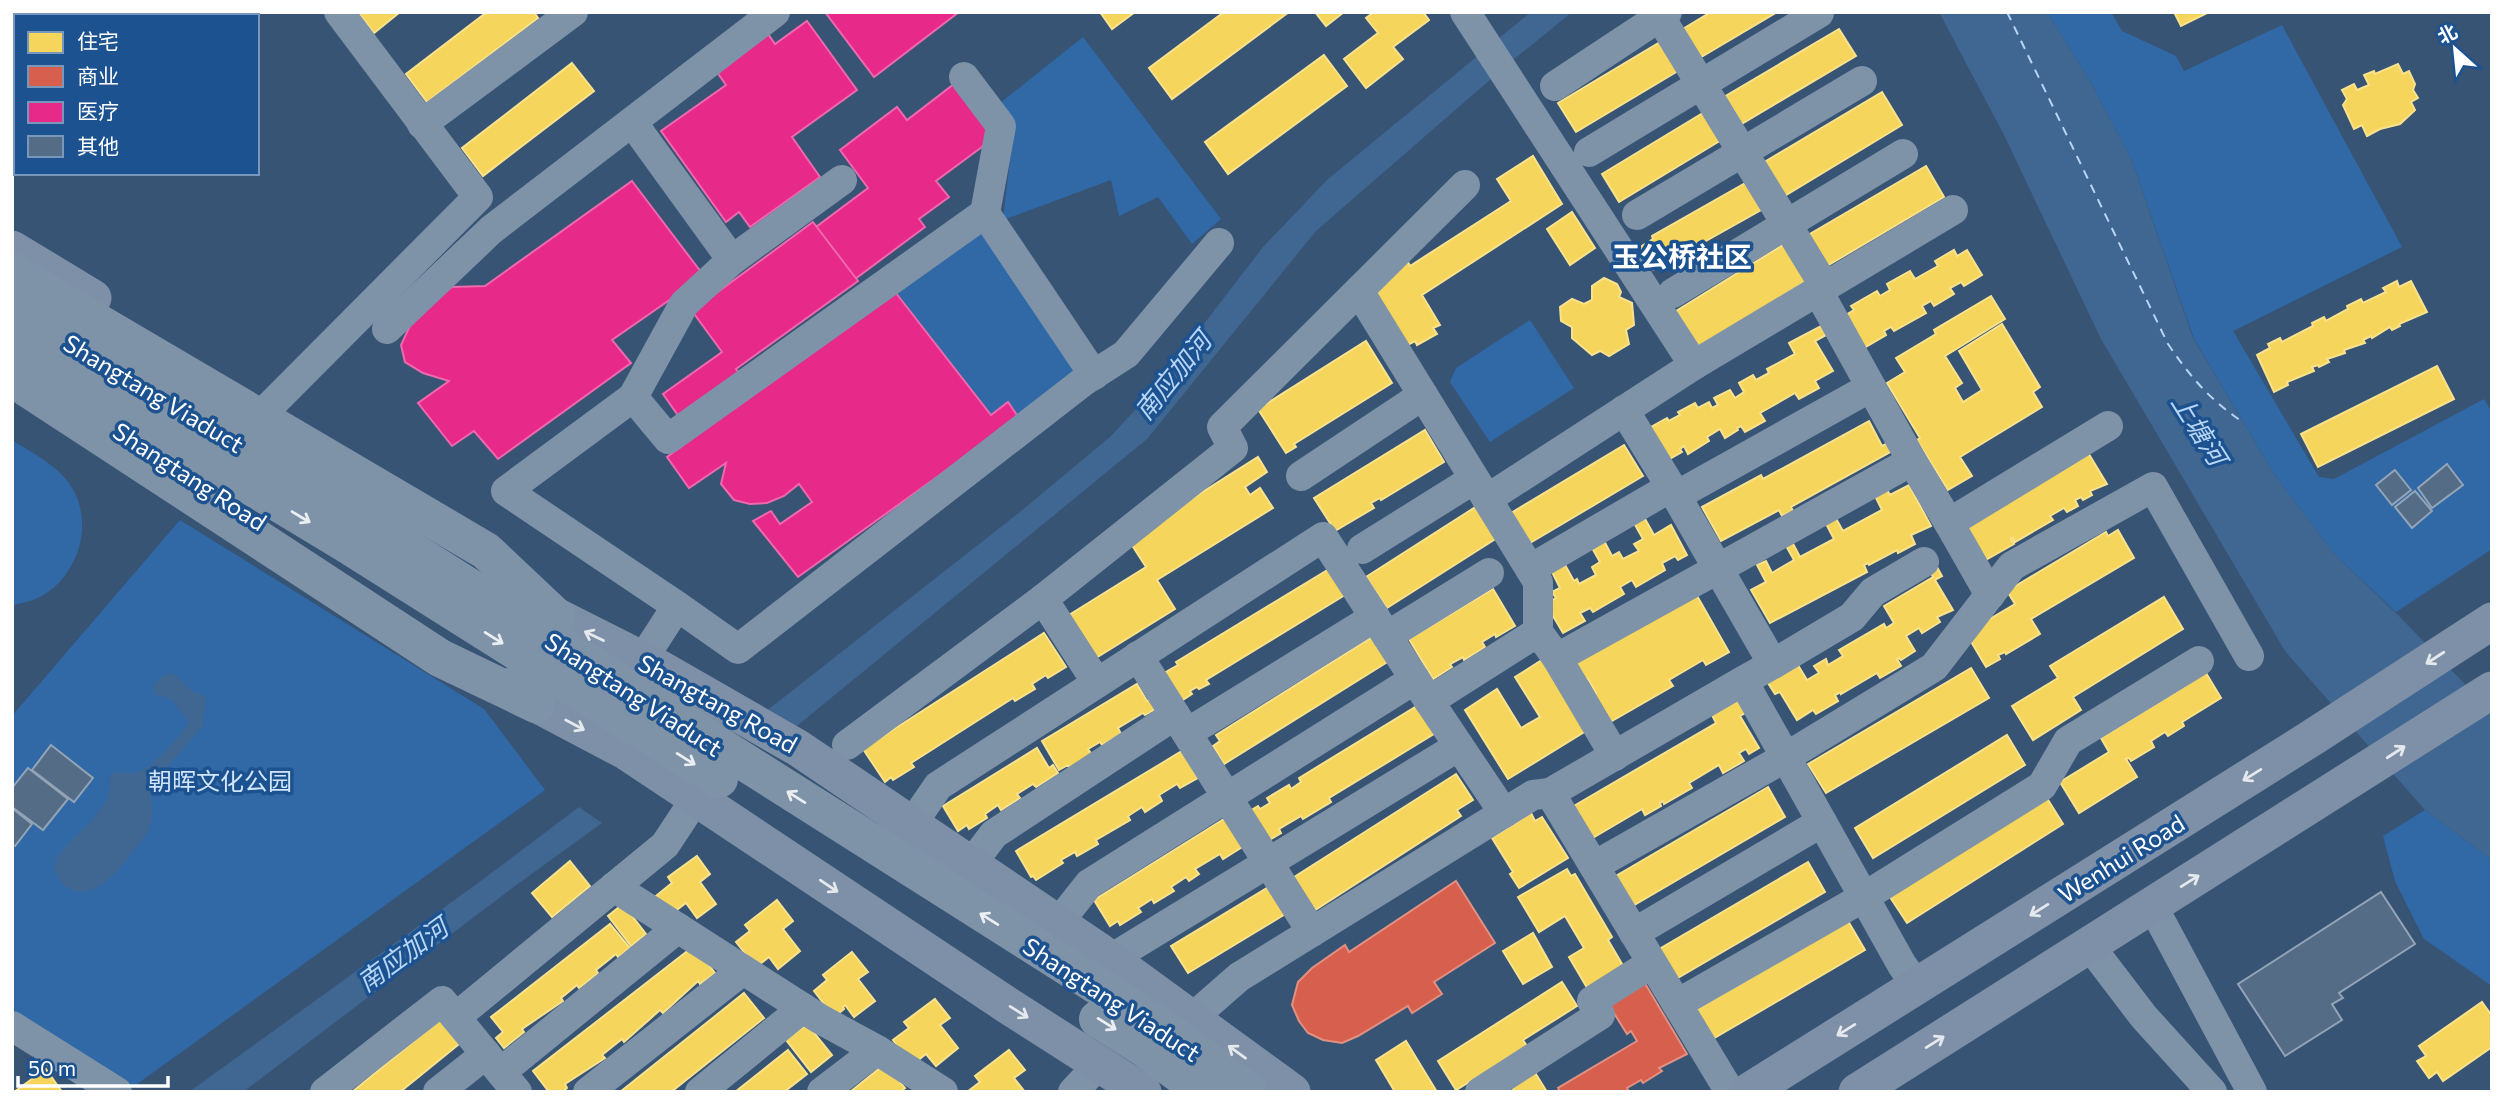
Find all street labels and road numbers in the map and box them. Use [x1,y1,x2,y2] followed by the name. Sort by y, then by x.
[59,328,249,458] street label: Shangtang Viaduct
[108,416,272,536] street label: Shangtang Road
[540,626,728,762] street label: Shangtang Viaduct
[634,647,802,759] street label: Shangtang Road
[2053,808,2189,908] street label: Wenhui Road
[1018,931,1206,1067] street label: Shangtang Viaduct

